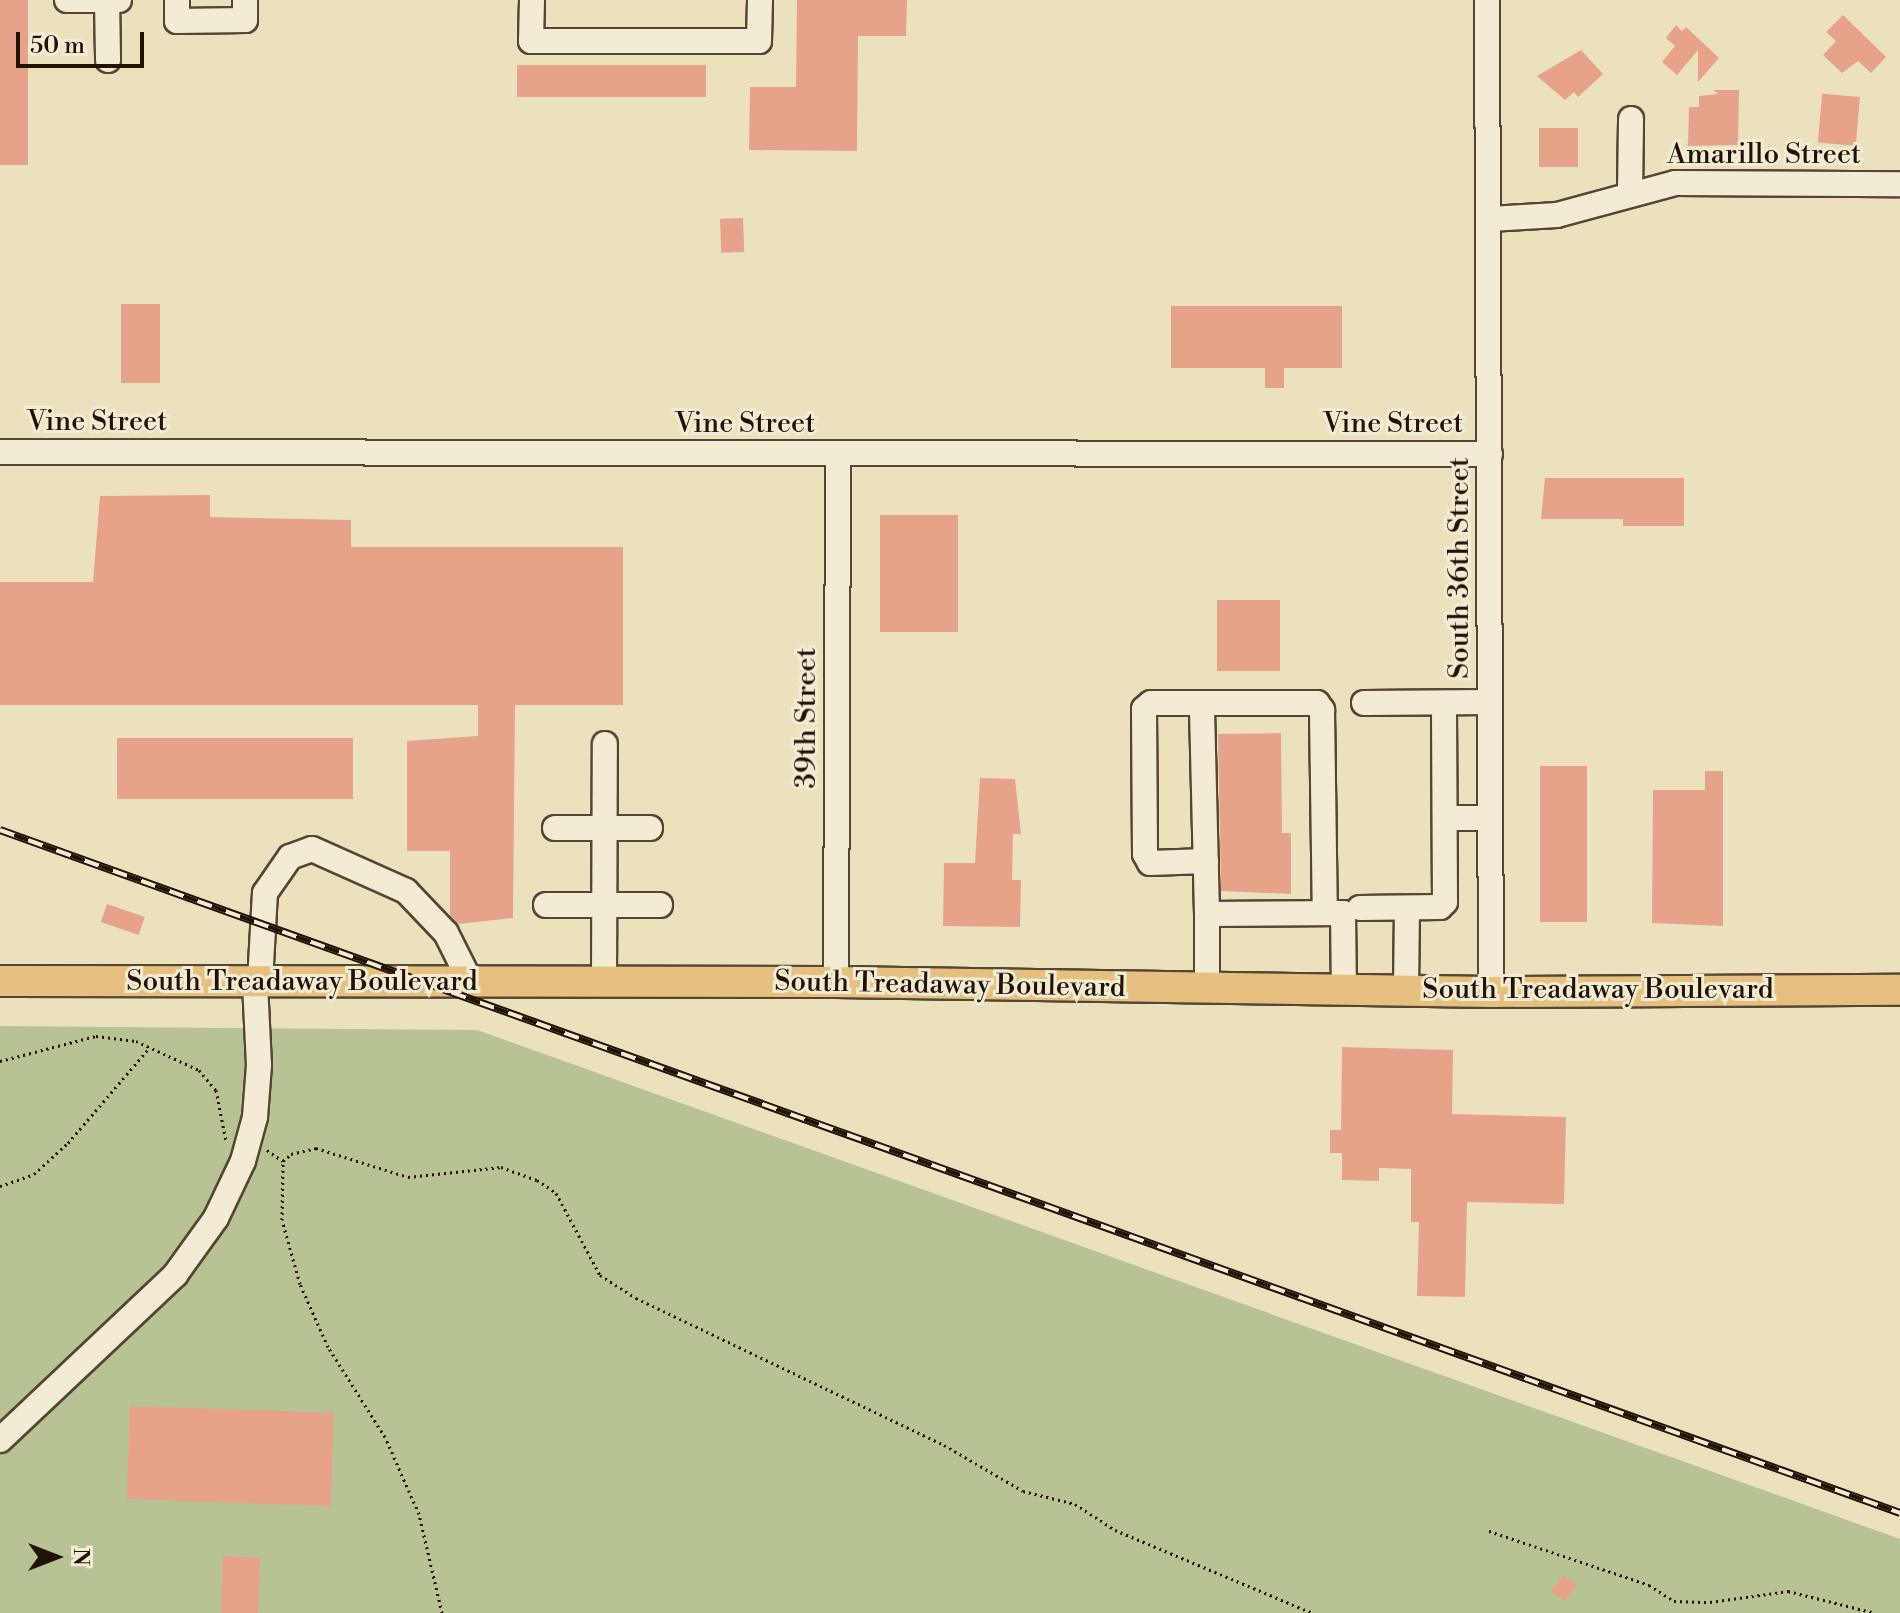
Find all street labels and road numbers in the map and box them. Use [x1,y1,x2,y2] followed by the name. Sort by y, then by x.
[1667,138,1861,172] street label: Amarillo Street
[27,405,167,439] street label: Vine Street
[675,407,815,441] street label: Vine Street
[1323,407,1463,441] street label: Vine Street
[1443,457,1477,679] street label: South 36th Street
[790,647,824,789] street label: 39th Street
[126,965,478,999] street label: South Treadaway Boulevard
[774,965,1126,1005] street label: South Treadaway Boulevard
[1422,973,1774,1007] street label: South Treadaway Boulevard

